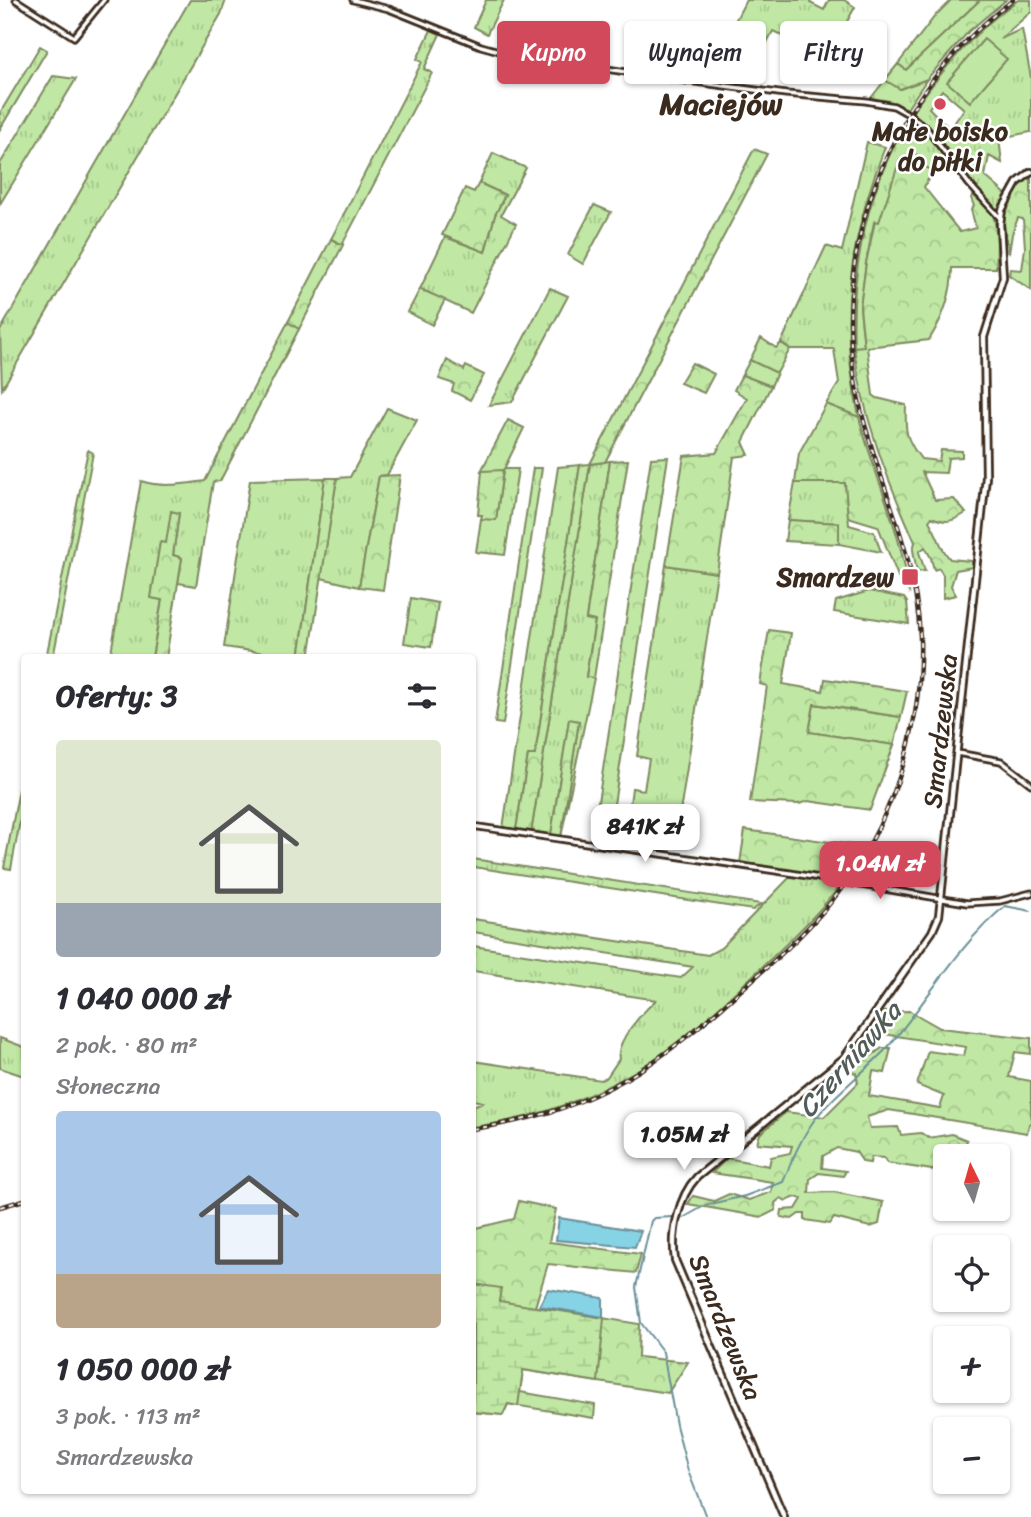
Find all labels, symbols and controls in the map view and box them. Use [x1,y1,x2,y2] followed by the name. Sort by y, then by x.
[497,21,610,84] chip: Kupno
[624,21,766,84] chip: Wynajem
[780,21,887,84] chip: Filtry
[659,77,783,131] district label: Maciejów
[932,96,948,112] marker: Małe boisko do piłki
[871,108,1009,184] place label: Małe boisko do piłki
[776,554,894,600] place label: Smardzew
[900,567,920,587] marker: Smardzew
[909,652,971,810] street label: Smardzewska
[56,669,177,723] text: Oferty: 3
[403,677,441,715] icon: filters
[186,786,312,912] icon: home
[580,804,710,864] pin: 841K zł
[607,806,683,847] text: 841K zł
[808,842,952,901] pin: 1.04M zł
[836,843,924,884] text: 1.04M zł
[56,971,230,1025] text: 1 040 000 zł
[784,988,916,1129] water label: Czerniawka
[56,1025,197,1066] text: 2 pok. · 80 m²
[56,1066,160,1107] text: Słoneczna
[612,1112,756,1172] pin: 1.05M zł
[640,1114,728,1155] text: 1.05M zł
[933,1144,1010,1222] north arrow
[933,1144,1010,1494] map controls
[186,1157,312,1283] icon: home
[933,1235,1010,1312] button: locate
[676,1247,776,1407] street label: Smardzewska
[933,1326,1010,1403] button: +
[56,1342,229,1396] text: 1 050 000 zł
[56,1396,201,1437] text: 3 pok. · 113 m²
[933,1417,1010,1494] button: −
[56,1437,193,1478] text: Smardzewska

